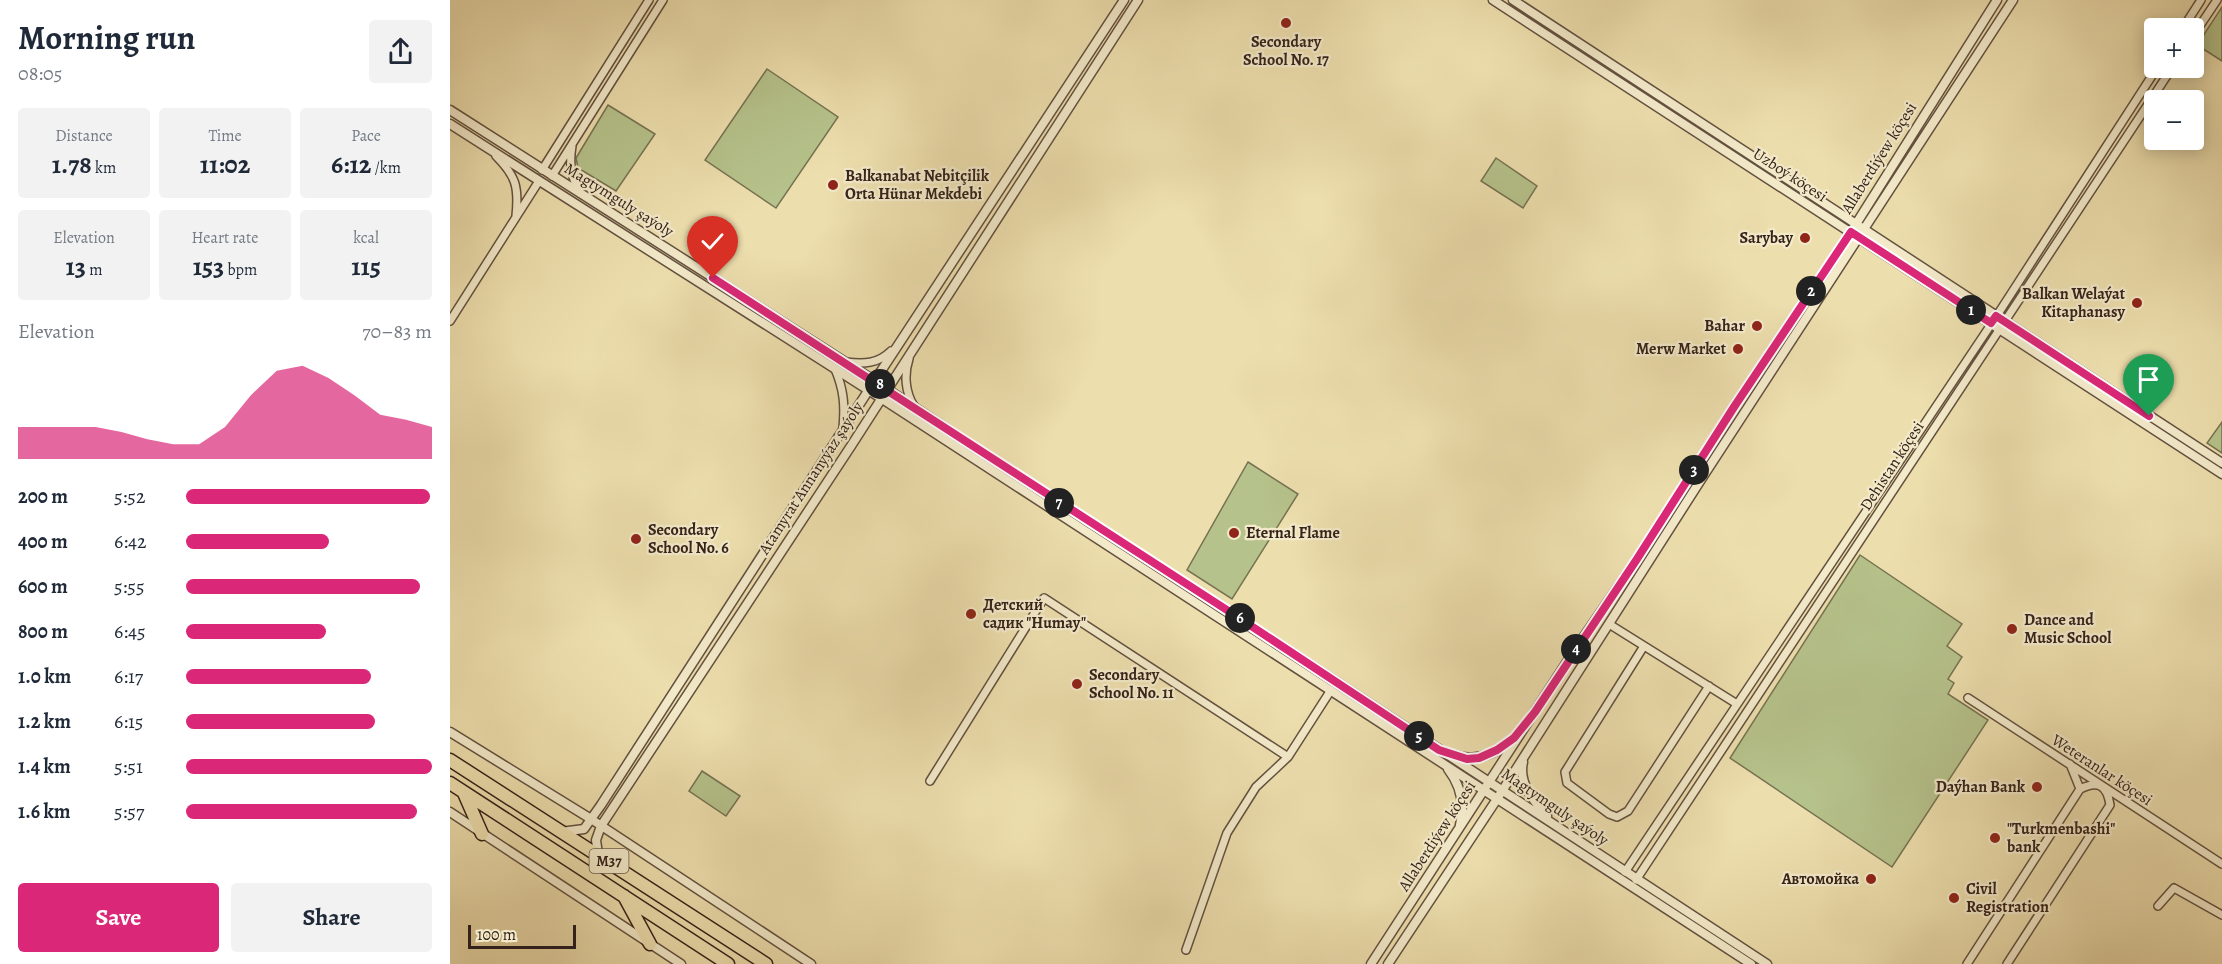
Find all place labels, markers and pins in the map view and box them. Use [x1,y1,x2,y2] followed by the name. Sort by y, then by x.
[1279,16,1293,30] marker: Secondary School No. 17
[1243,31,1329,71] place label: Secondary School No. 17
[845,165,990,205] place label: Balkanabat Nebitçilik Orta Hünar Mekdebi
[826,178,840,192] marker: Balkanabat Nebitçilik Orta Hünar Mekdebi
[687,216,738,278] pin
[1740,227,1794,249] place label: Sarybay
[1798,231,1812,245] marker: Sarybay
[1796,276,1826,306] pin: 2
[2022,283,2126,323] place label: Balkan Welaýat Kitaphanasy
[1956,295,1986,325] pin: 1
[2130,296,2144,310] marker: Balkan Welaýat Kitaphanasy
[1704,315,1745,337] place label: Bahar
[1750,319,1764,333] marker: Bahar
[1636,338,1727,360] place label: Merw Market
[1731,342,1745,356] marker: Merw Market
[2123,354,2174,416] pin
[865,369,895,399] pin: 8
[1679,455,1709,485] pin: 3
[1044,488,1074,518] pin: 7
[648,519,729,559] place label: Secondary School No. 6
[1246,522,1340,544] place label: Eternal Flame
[1227,526,1241,540] marker: Eternal Flame
[629,532,643,546] marker: Secondary School No. 6
[983,594,1086,634] place label: Детский садик "Humay"
[1225,603,1255,633] pin: 6
[964,607,978,621] marker: Детский садик "Humay"
[2024,609,2112,649] place label: Dance and Music School
[2005,622,2019,636] marker: Dance and Music School
[1561,634,1591,664] pin: 4
[1089,664,1174,704] place label: Secondary School No. 11
[1070,677,1084,691] marker: Secondary School No. 11
[1404,721,1434,751] pin: 5
[1936,776,2026,798] place label: Daýhan Bank
[2030,780,2044,794] marker: Daýhan Bank
[2006,818,2115,858] place label: "Turkmenbashi" bank
[1988,831,2002,845] marker: "Turkmenbashi" bank
[1781,868,1859,890] place label: Автомойка
[1864,872,1878,886] marker: Автомойка
[1966,878,2049,918] place label: Civil Registration
[1947,891,1961,905] marker: Civil Registration

